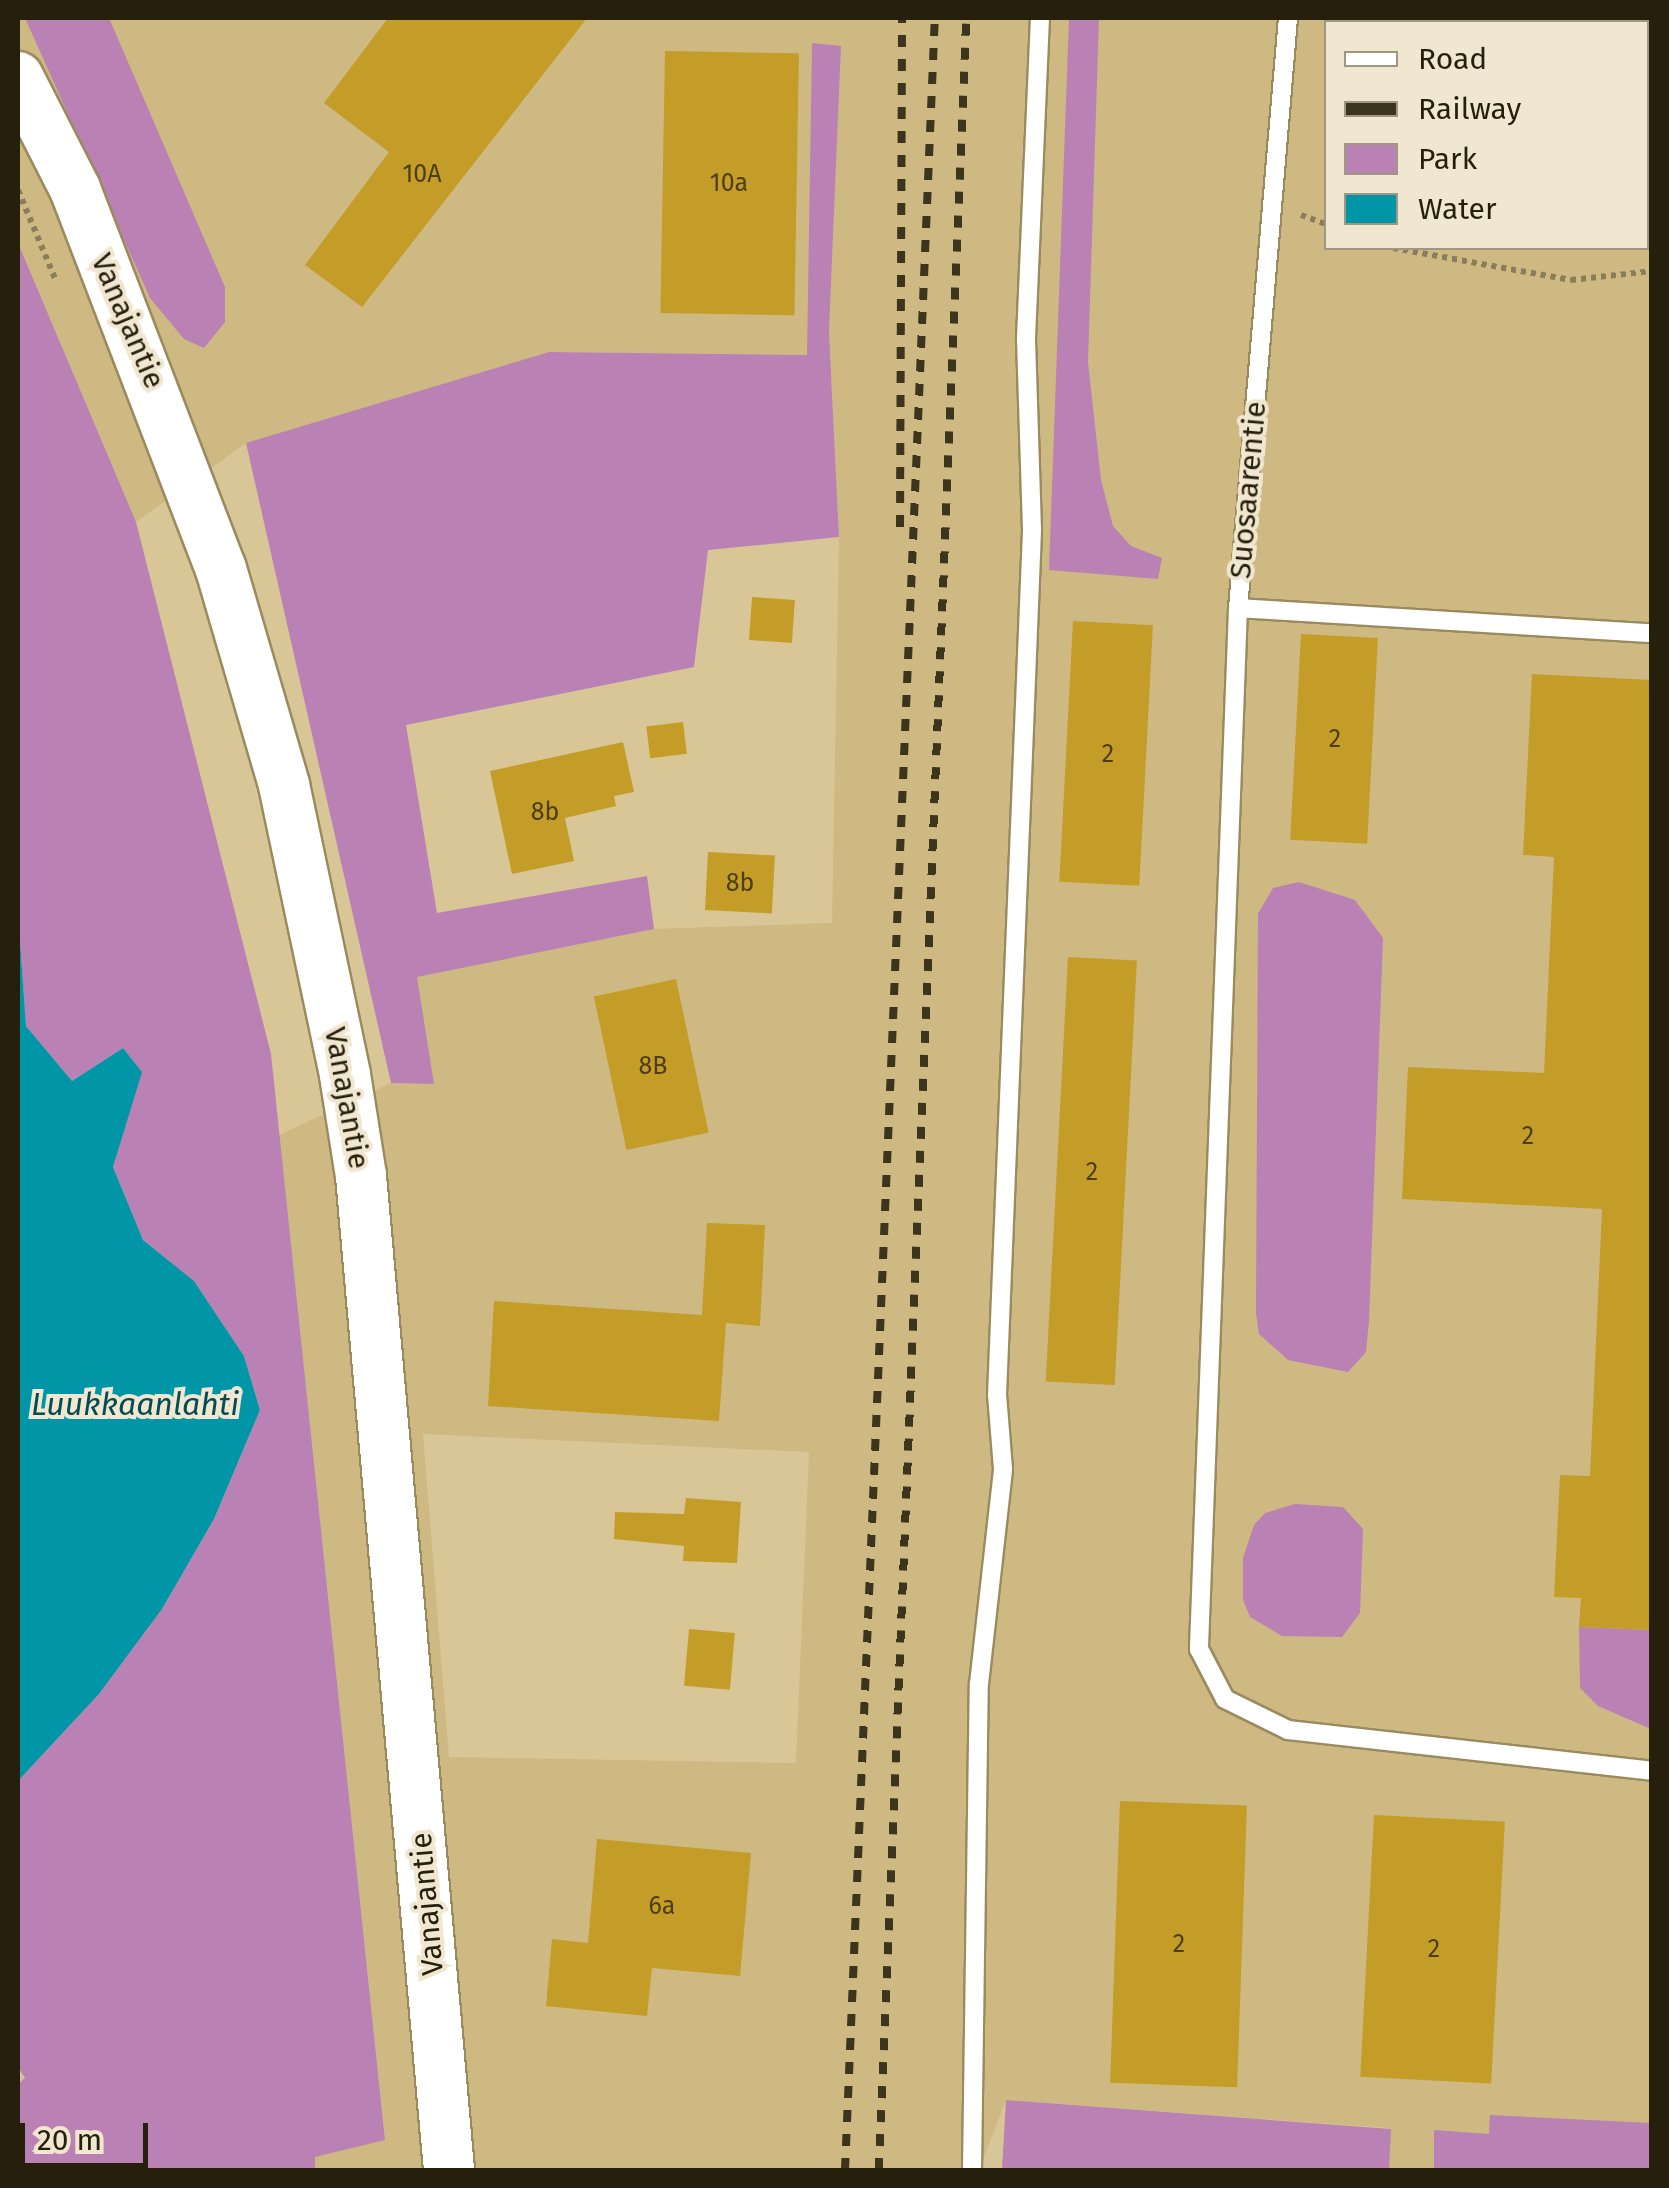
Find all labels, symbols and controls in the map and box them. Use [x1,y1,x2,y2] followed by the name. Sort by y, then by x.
[1324,20,1649,250] legend
[1418,41,1487,77] text: Road
[1418,91,1521,127] text: Railway
[1418,141,1477,177] text: Park
[402,159,442,189] house number: 10A
[710,168,748,198] house number: 10a
[1418,191,1497,227] text: Water
[83,248,173,394] street label: Vanajantie
[1222,400,1274,580] street label: Suosaarentie
[1329,724,1341,754] house number: 2
[1102,739,1114,769] house number: 2
[531,797,559,827] house number: 8b
[726,868,754,898] house number: 8b
[317,1024,377,1172] street label: Vanajantie
[639,1051,667,1081] house number: 8B
[1522,1121,1534,1151] house number: 2
[1086,1157,1098,1187] house number: 2
[31,1385,239,1423] water label: Luukkaanlahti
[403,1831,451,1977] street label: Vanajantie
[649,1891,675,1921] house number: 6a
[1173,1929,1185,1959] house number: 2
[1428,1934,1440,1964] house number: 2
[25,2103,152,2165] scale bar
[37,2122,102,2158] text: 20 m

